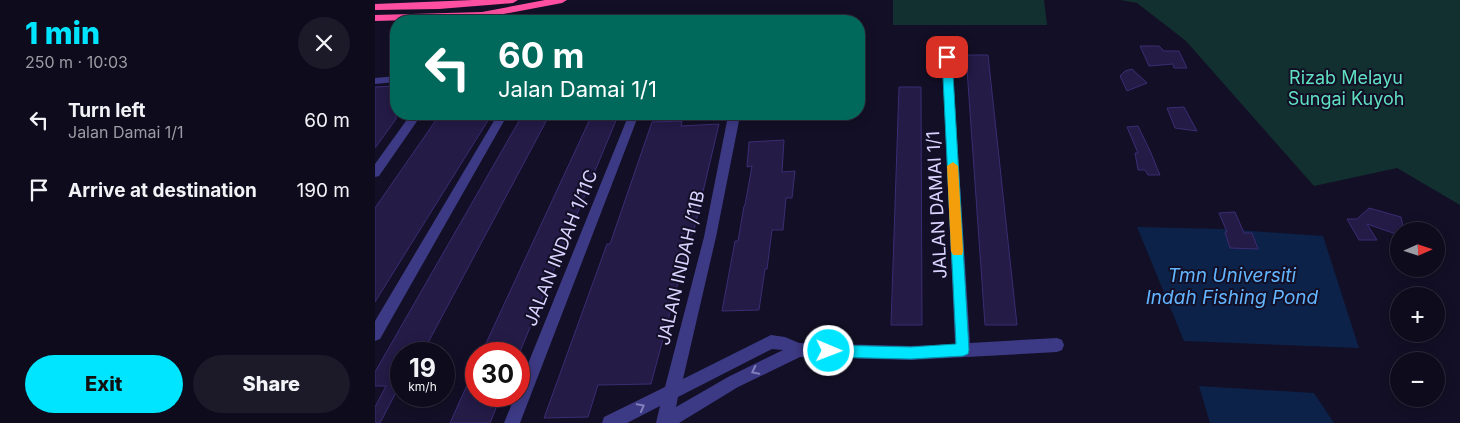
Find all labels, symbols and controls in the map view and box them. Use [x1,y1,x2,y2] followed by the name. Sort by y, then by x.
[25,15,100,51] text: 1 min
[298,17,350,69] button: close
[498,34,585,76] text: 60 m
[415,35,480,100] icon: left
[926,36,968,78] pin
[933,43,961,71] icon: arrive
[25,52,128,72] text: 250 m · 10:03
[1288,67,1404,109] park label: Rizab Melayu Sungai Kuyoh
[498,76,657,102] text: Jalan Damai 1/1
[68,99,146,122] text: Turn left
[25,106,53,134] icon: left
[304,109,350,132] text: 60 m
[68,122,184,142] text: Jalan Damai 1/1
[922,131,951,280] street label: JALAN DAMAI 1/1
[520,167,602,329] street label: JALAN INDAH 1/11C
[25,176,53,204] icon: arrive
[68,179,257,202] text: Arrive at destination
[297,179,350,202] text: 190 m
[652,188,709,347] street label: JALAN INDAH /11B
[1390,222,1445,278] north arrow
[1390,222,1445,407] map controls
[1146,264,1319,309] water label: Tmn Universiti Indah Fishing Pond
[1390,287,1445,342] button: +
[802,324,854,376] position arrow
[465,342,530,407] speed limit sign: 30
[1390,352,1445,407] button: −
[409,353,436,383] text: 19
[25,355,183,413] button: Exit
[193,355,350,413] button: Share
[751,365,760,376] one-way arrow
[408,379,437,394] text: km/h
[635,403,644,413] one-way arrow

